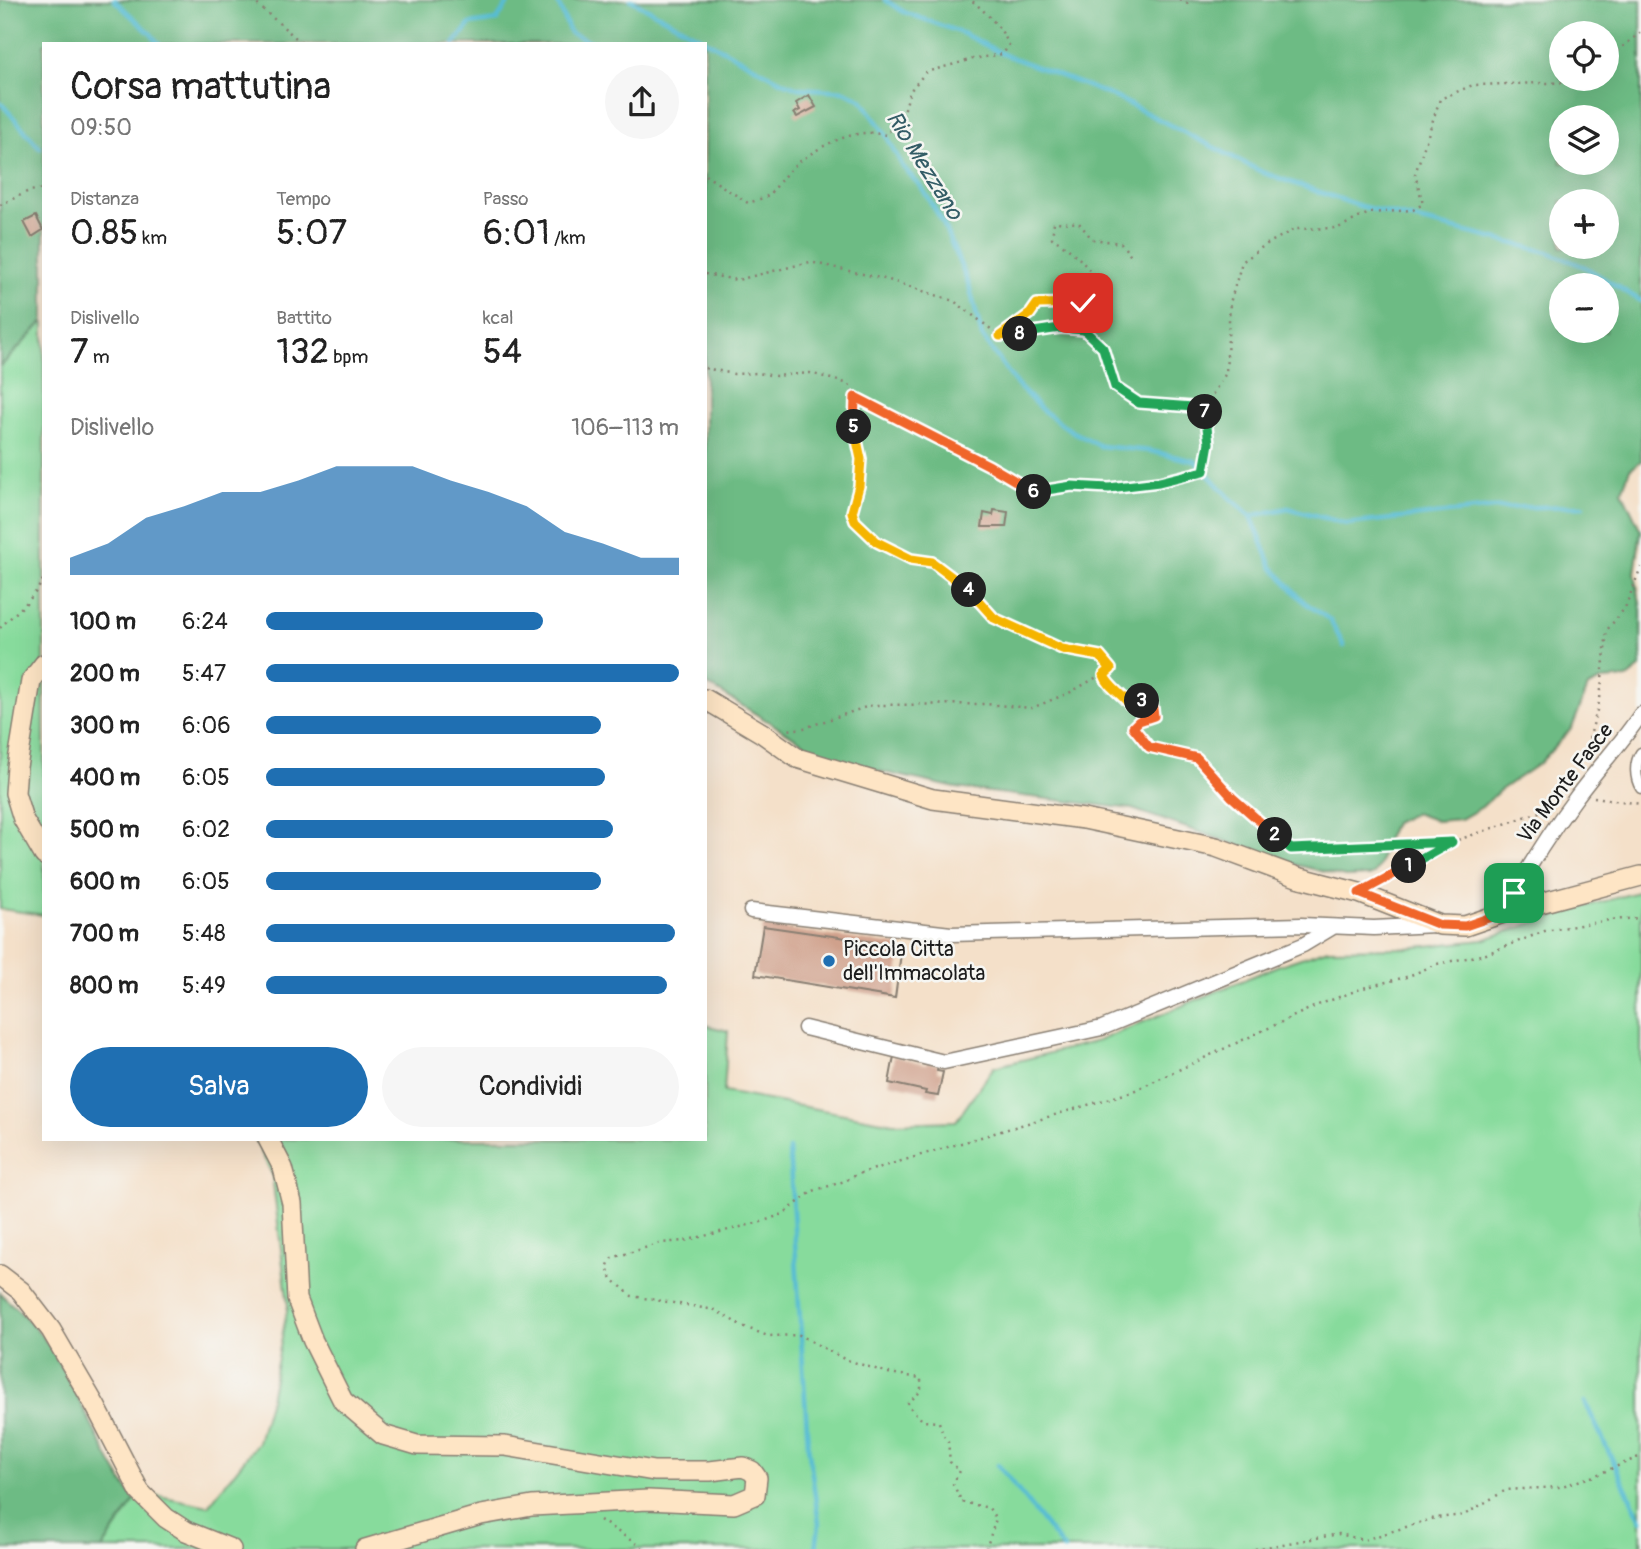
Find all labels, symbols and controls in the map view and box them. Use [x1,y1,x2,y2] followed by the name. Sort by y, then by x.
[1549,21,1619,343] map controls
[1549,21,1619,91] button: locate
[70,63,331,111] text: Corsa mattutina
[605,65,679,139] button: share
[1549,105,1619,175] button: layers
[880,106,970,226] water label: Rio Mezzano
[70,113,132,142] text: 09:50
[70,187,139,211] text: Distanza
[276,187,331,211] text: Tempo
[483,187,528,211] text: Passo
[1549,189,1619,259] button: +
[70,211,138,255] text: 0.85
[276,211,347,255] text: 5:07
[483,211,550,255] text: 6:01
[138,226,167,250] text: km
[550,226,586,250] text: /km
[1053,273,1113,333] pin
[1549,273,1619,343] button: −
[1064,284,1102,322] icon: check
[70,306,139,330] text: Dislivello
[276,306,332,330] text: Battito
[483,306,514,330] text: kcal
[1002,316,1038,352] pin: 8
[1015,321,1024,345] text: 8
[70,330,89,374] text: 7
[276,330,329,374] text: 132
[483,330,522,374] text: 54
[89,345,110,369] text: m
[329,345,368,369] text: bpm
[1188,394,1222,430] pin: 7
[1199,399,1210,423] text: 7
[836,410,872,444] pin: 5
[70,413,154,442] text: Dislivello
[571,413,679,442] text: 106–113 m
[848,414,859,438] text: 5
[1016,475,1052,510] pin: 6
[1028,479,1039,503] text: 6
[951,572,986,608] pin: 4
[963,577,974,601] text: 4
[70,607,136,636] text: 100 m
[182,607,228,636] text: 6:24
[70,659,140,688] text: 200 m
[182,659,226,688] text: 5:47
[1124,684,1160,718] pin: 3
[1136,688,1147,712] text: 3
[70,711,140,740] text: 300 m
[182,711,231,740] text: 6:06
[1511,717,1620,849] street label: Via Monte Fasce
[70,763,140,792] text: 400 m
[182,763,230,792] text: 6:05
[70,815,139,844] text: 500 m
[182,815,230,844] text: 6:02
[1258,818,1292,852] pin: 2
[1269,822,1280,846] text: 2
[1392,848,1426,884] pin: 1
[1405,853,1412,877] text: 1
[1484,863,1544,923] pin
[70,867,140,896] text: 600 m
[182,867,230,896] text: 6:05
[1495,874,1533,912] icon: arrive
[70,919,139,948] text: 700 m
[182,919,226,948] text: 5:48
[843,936,985,987] place label: Piccola Citta dell'Immacolata
[821,953,837,969] marker: Piccola Citta dell'Immacolata
[70,971,138,1000] text: 800 m
[182,971,226,1000] text: 5:49
[70,1047,368,1127] button: Salva
[382,1047,679,1127] button: Condividi

